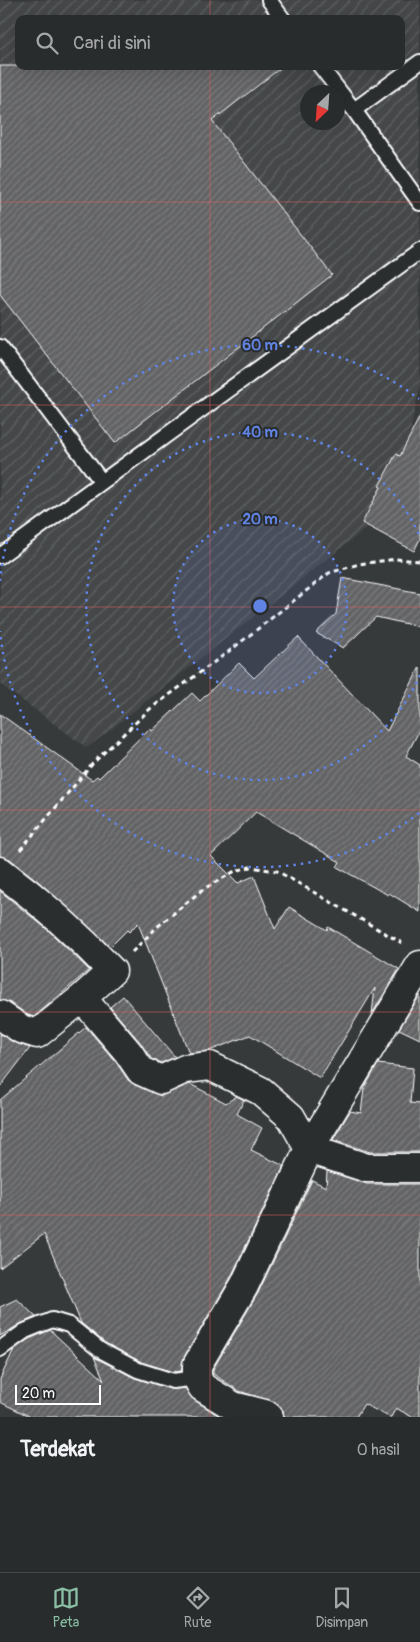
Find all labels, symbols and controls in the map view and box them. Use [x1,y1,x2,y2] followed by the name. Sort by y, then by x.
[15,15,405,70] search box
[33,29,61,57] icon: search
[73,31,150,55] text: Cari di sini
[300,85,345,130] north arrow
[242,336,278,355] text: 60 m
[242,423,278,442] text: 40 m
[242,510,278,529] text: 20 m
[251,597,269,615] centre of rings
[15,1382,101,1405] scale bar
[22,1385,55,1402] text: 20 m
[20,1436,95,1463] text: Terdekat
[357,1440,400,1460] text: 0 hasil
[52,1584,80,1631] tab: Peta
[184,1584,212,1631] tab: Rute
[315,1584,368,1631] tab: Disimpan

